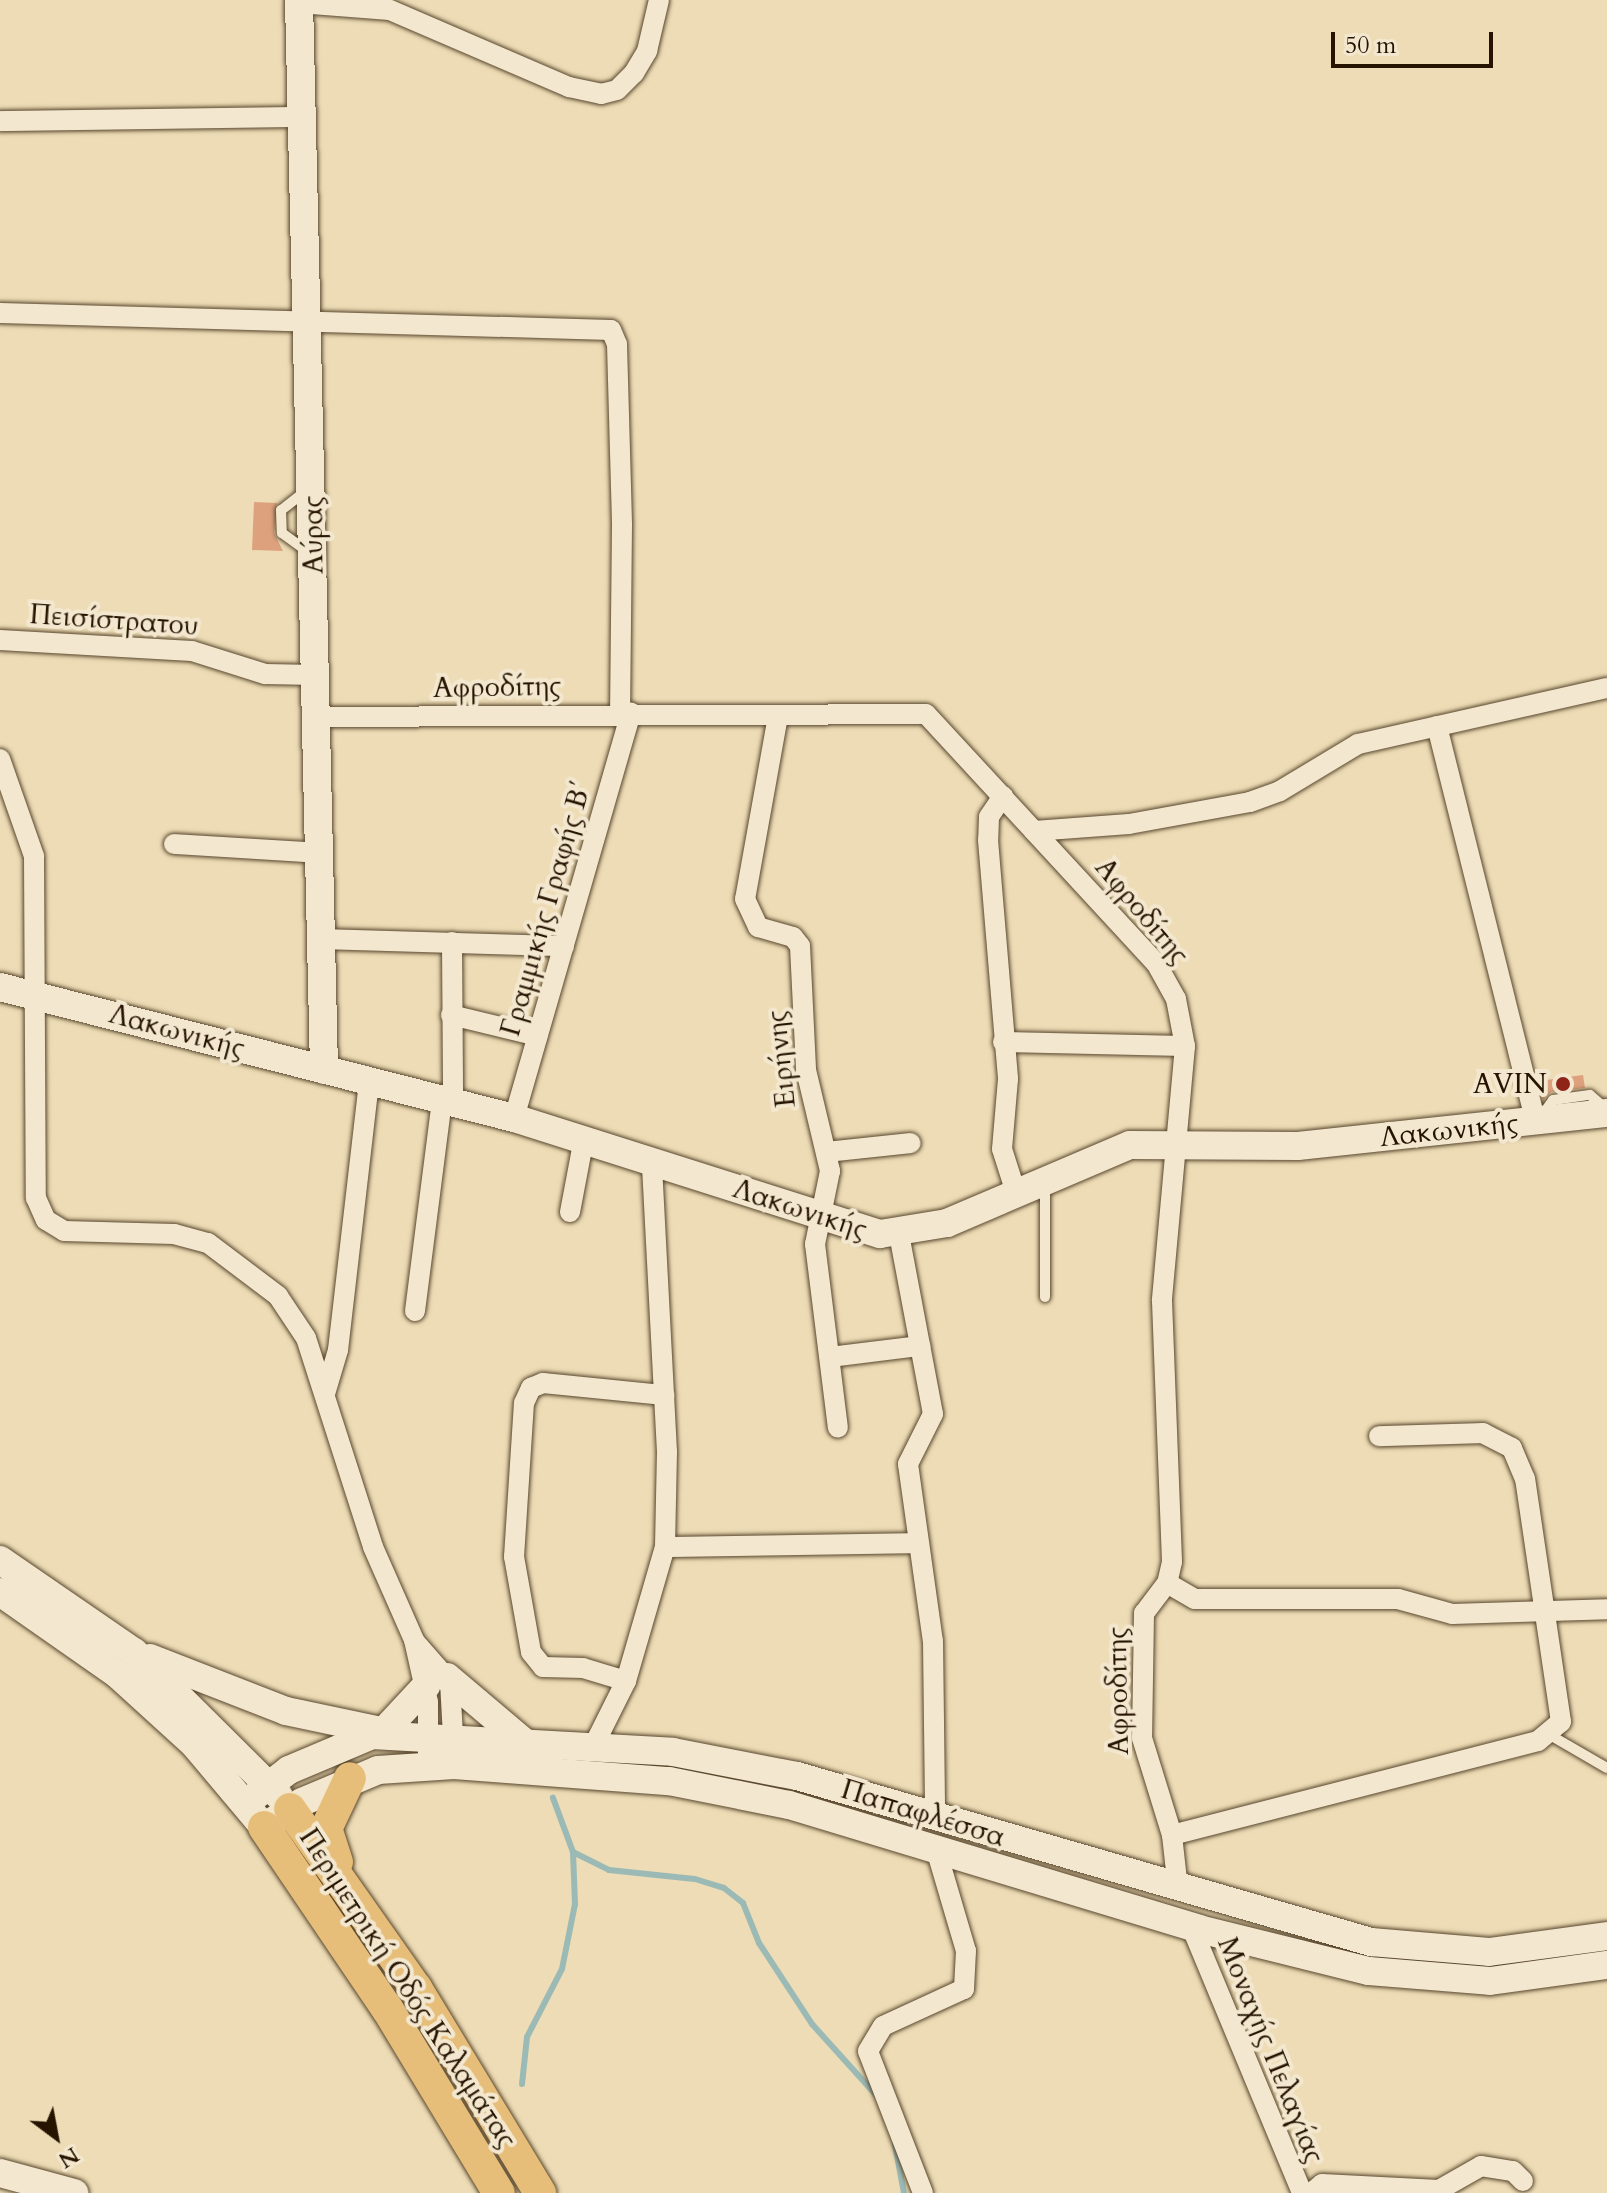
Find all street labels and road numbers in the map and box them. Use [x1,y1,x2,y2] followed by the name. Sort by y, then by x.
[296,496,330,574] street label: Αύρας
[28,597,200,643] street label: Πεισίστρατου
[433,669,561,705] street label: Αφροδίτης
[493,776,599,1040] street label: Γραμμικής Γραφής Β΄
[1088,851,1196,971] street label: Αφροδίτης
[105,997,249,1065] street label: Λακωνικής
[759,1009,803,1109] street label: Ειρήνης
[1378,1106,1520,1154] street label: Λακωνικής
[729,1172,871,1246] street label: Λακωνικής
[1100,1627,1136,1755] street label: Αφροδίτης
[837,1772,1009,1854] street label: Παπαφλέσσα
[292,1822,524,2154] street label: Περιμετρική Οδός Καλαμάτας
[1210,1932,1332,2168] street label: Μοναχής Πελαγίας

